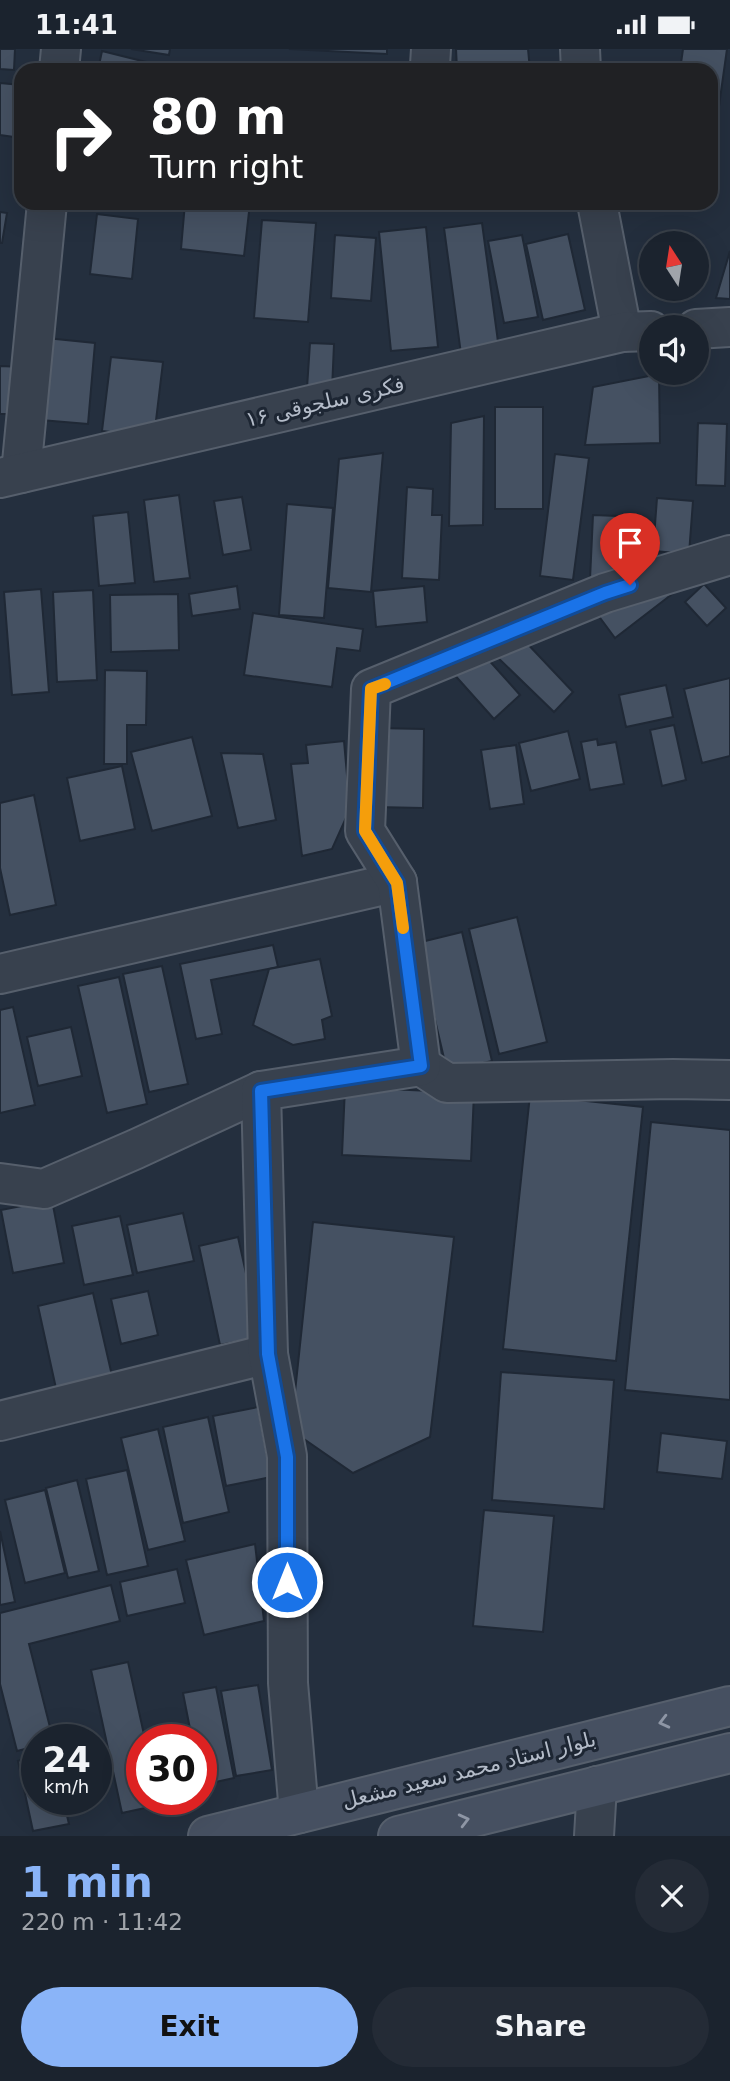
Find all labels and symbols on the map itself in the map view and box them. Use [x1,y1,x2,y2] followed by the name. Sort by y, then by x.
[639,231,709,301] north arrow
[243,372,407,432] street label: فکری سلجوقی ۱۶
[600,513,660,585] pin
[250,1545,324,1619] position arrow
[658,1714,670,1728] one-way arrow
[126,1724,217,1815] speed limit sign: 30
[340,1727,598,1813] street label: بلوار استاد محمد سعید مشعل
[458,1814,470,1828] one-way arrow

